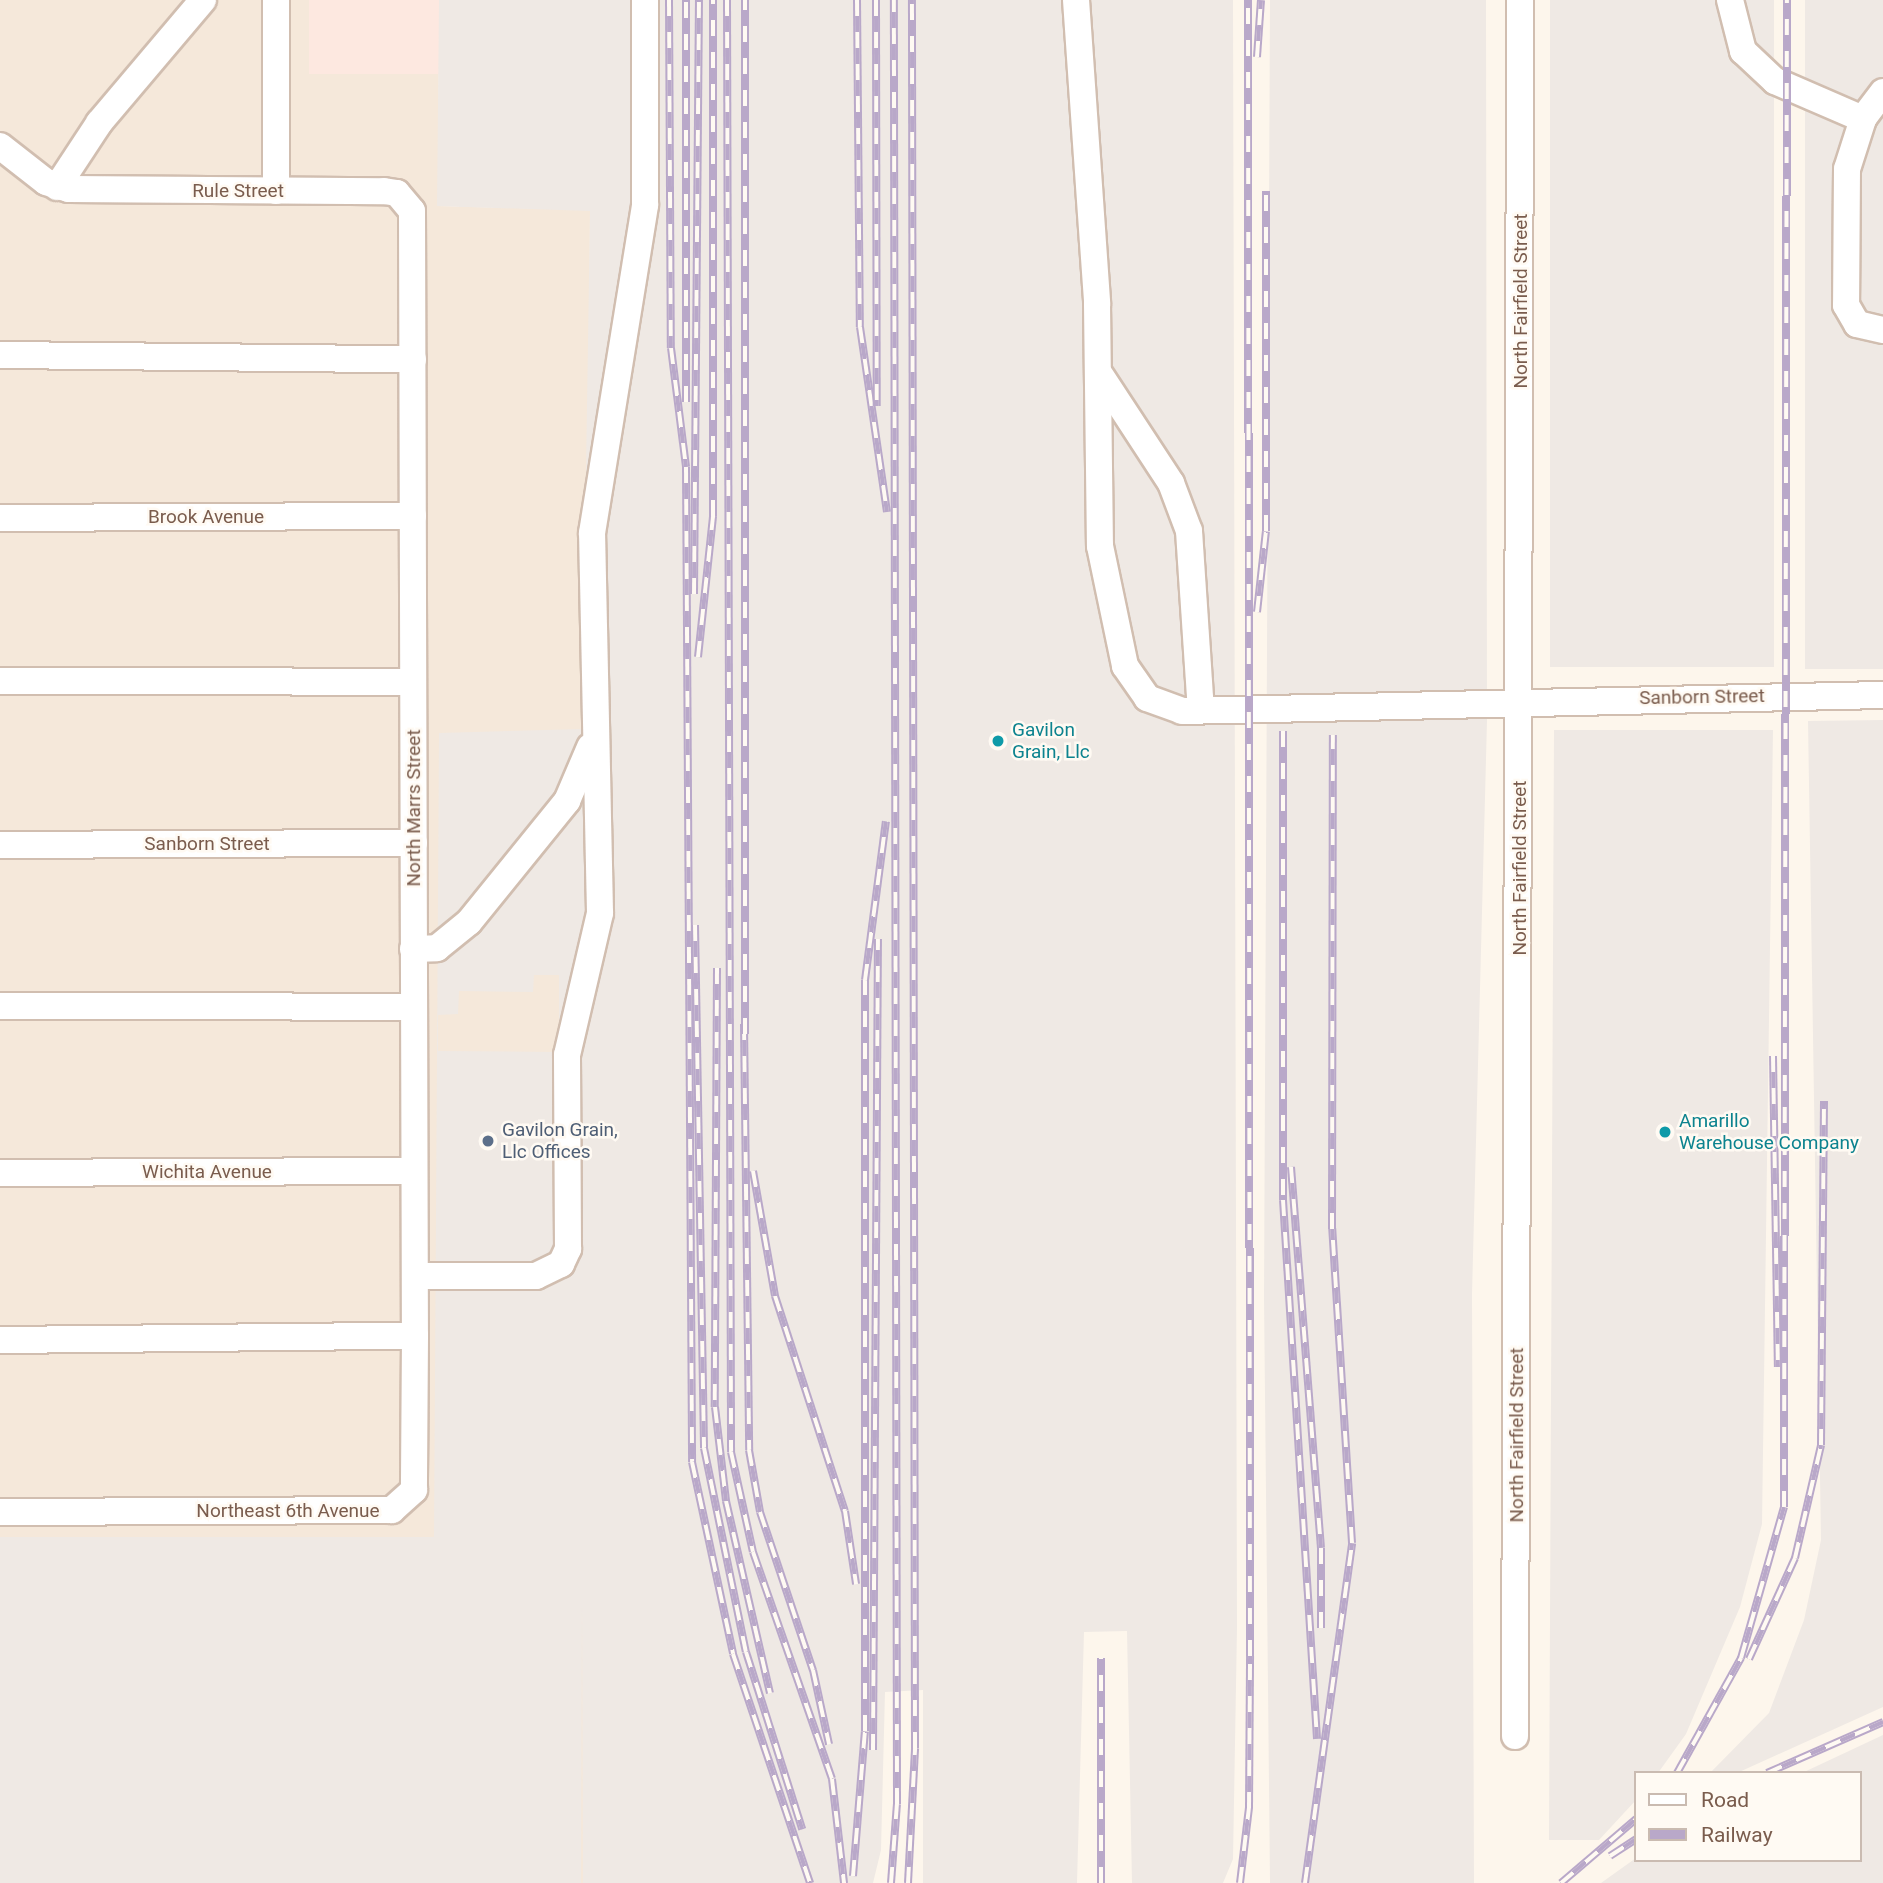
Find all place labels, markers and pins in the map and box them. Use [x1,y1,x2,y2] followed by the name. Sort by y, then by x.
[1012,719,1090,763] place label: Gavilon Grain, Llc
[990,733,1006,749] marker: Gavilon Grain, Llc
[1679,1110,1859,1154] place label: Amarillo Warehouse Company
[502,1119,618,1163] place label: Gavilon Grain, Llc Offices
[1657,1124,1673,1140] marker: Amarillo Warehouse Company
[480,1133,496,1149] marker: Gavilon Grain, Llc Offices

